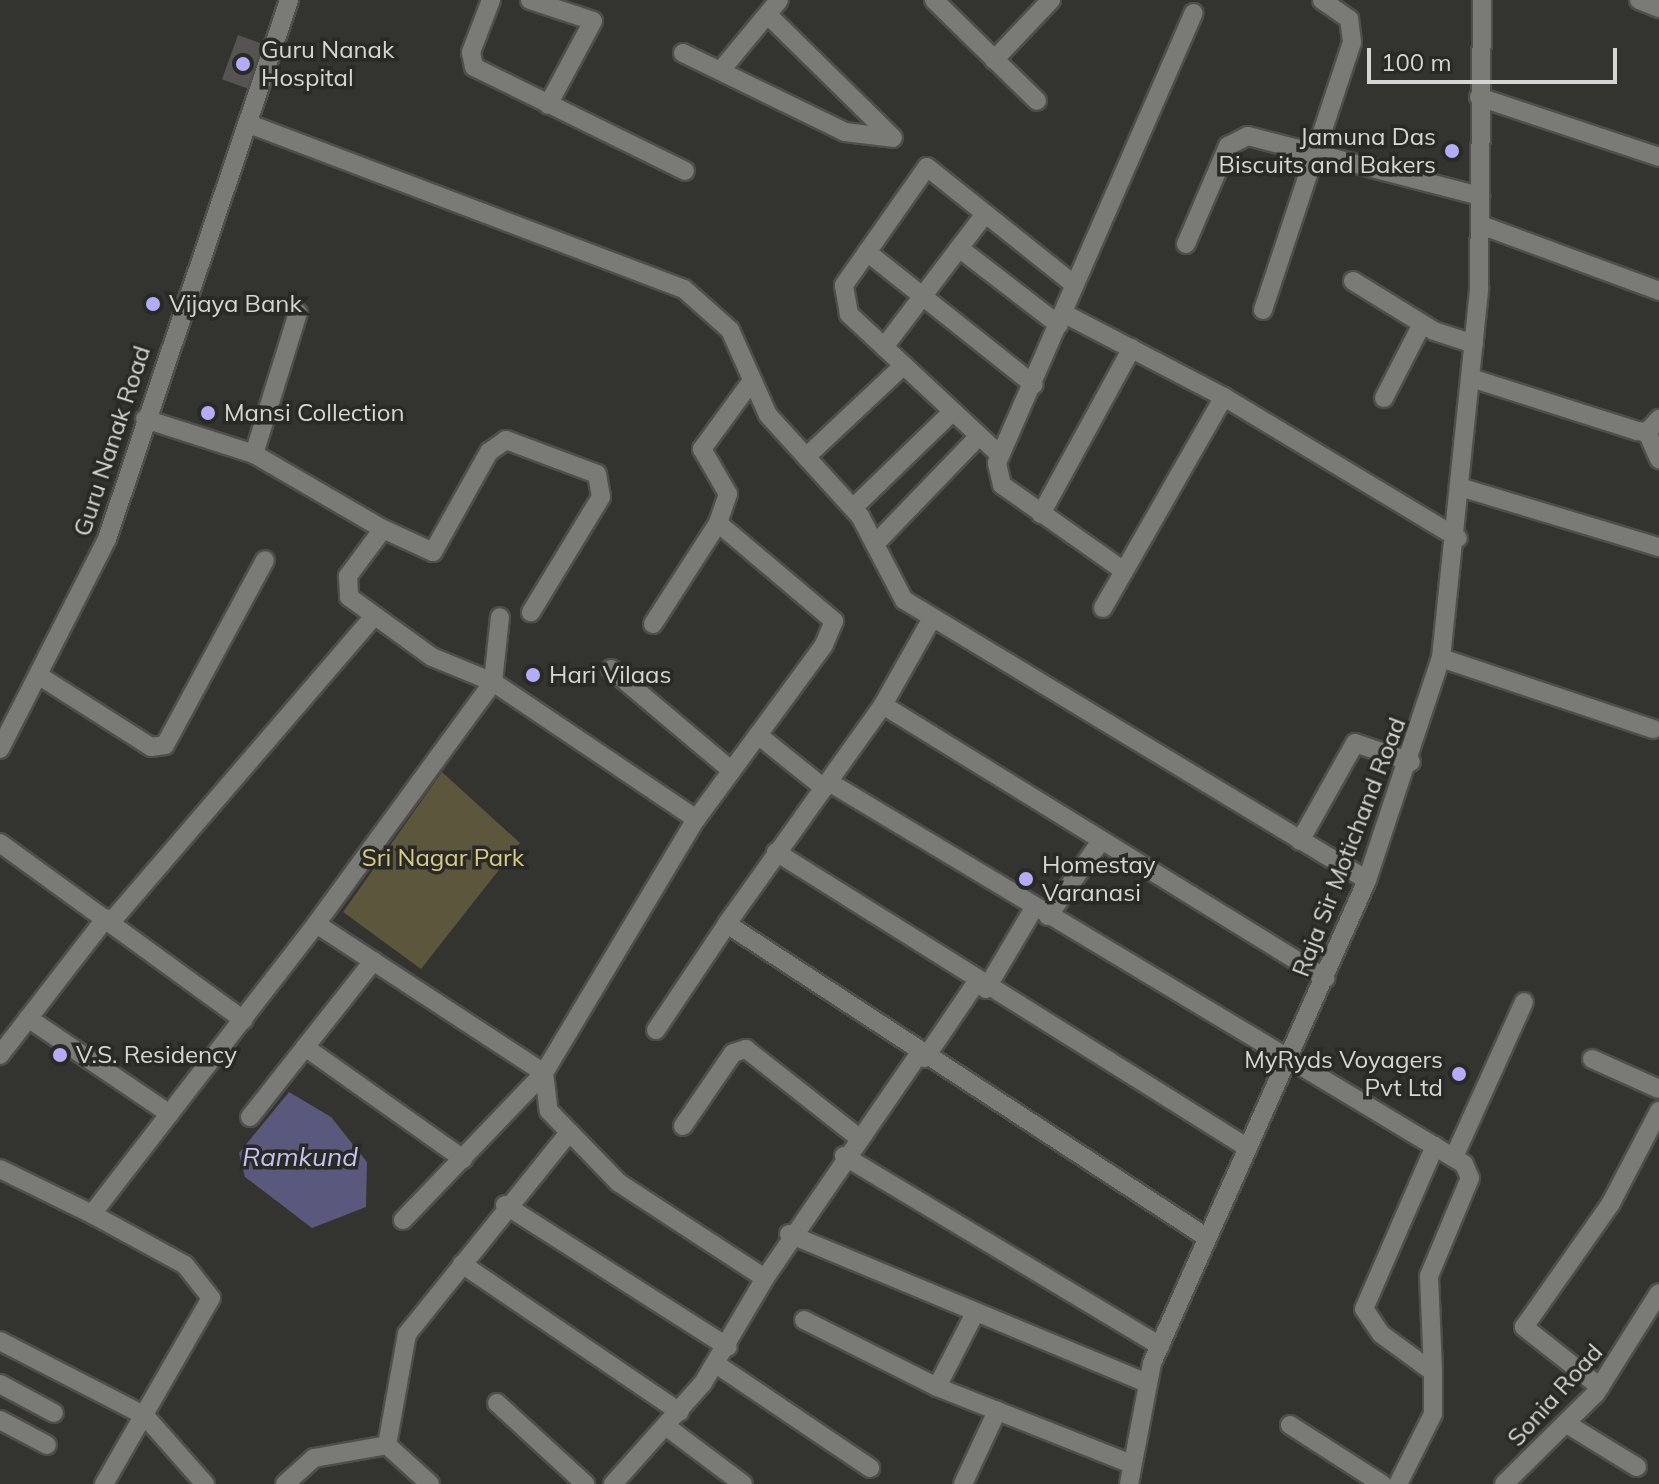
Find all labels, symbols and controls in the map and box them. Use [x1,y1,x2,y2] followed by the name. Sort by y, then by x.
[1371,32,1621,82] scale bar
[261,36,394,92] place label: Guru Nanak Hospital
[1381,47,1452,77] text: 100 m
[232,53,254,75] marker: Guru Nanak Hospital
[1219,123,1436,179] place label: Jamuna Das Biscuits and Bakers
[1443,142,1461,160] marker: Jamuna Das Biscuits and Bakers
[169,290,302,318] place label: Vijaya Bank
[144,295,162,313] marker: Vijaya Bank
[68,342,156,540] street label: Guru Nanak Road
[224,399,404,427] place label: Mansi Collection
[199,404,217,422] marker: Mansi Collection
[549,661,671,689] place label: Hari Vilaas
[524,666,542,684] marker: Hari Vilaas
[1286,713,1412,981] street label: Raja Sir Motichand Road
[362,844,524,872] park label: Sri Nagar Park
[1042,851,1155,907] place label: Homestay Varanasi
[1017,870,1035,888] marker: Homestay Varanasi
[76,1041,237,1069] place label: V.S. Residency
[51,1046,69,1064] marker: V.S. Residency
[1244,1046,1443,1102] place label: MyRyds Voyagers Pvt Ltd
[1450,1065,1468,1083] marker: MyRyds Voyagers Pvt Ltd
[242,1141,358,1173] water label: Ramkund
[1501,1338,1609,1452] street label: Sonia Road

